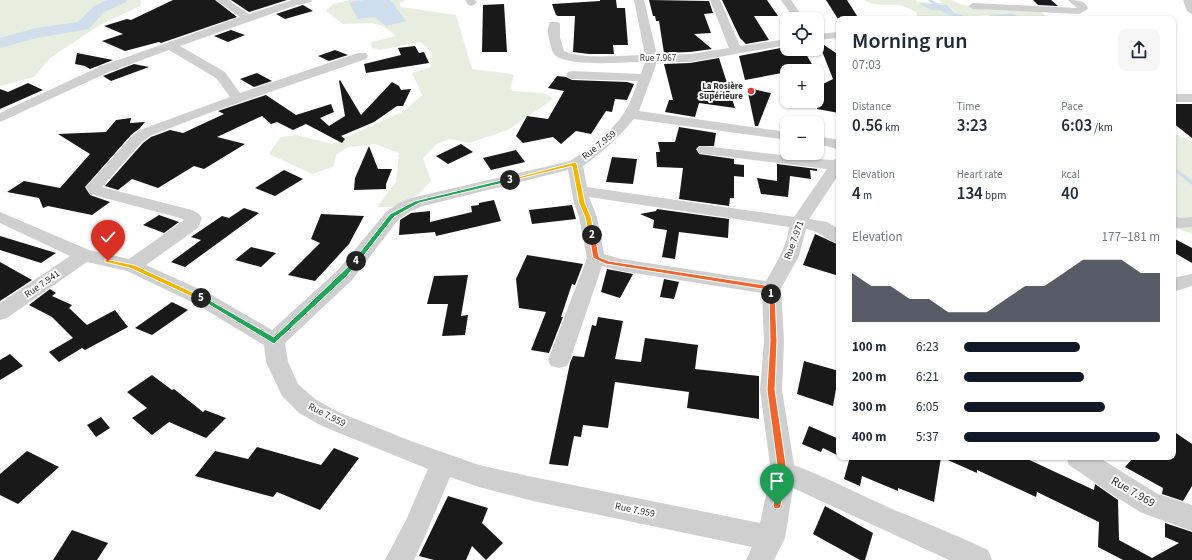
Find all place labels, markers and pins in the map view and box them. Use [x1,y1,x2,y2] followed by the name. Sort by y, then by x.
[699,80,743,103] place label: La Rosière Supérieure
[746,86,756,96] marker: La Rosière Supérieure
[500,170,520,190] pin: 3
[91,220,125,261] pin
[582,225,602,245] pin: 2
[346,251,366,271] pin: 4
[761,284,781,304] pin: 1
[191,288,211,308] pin: 5
[760,464,794,505] pin

